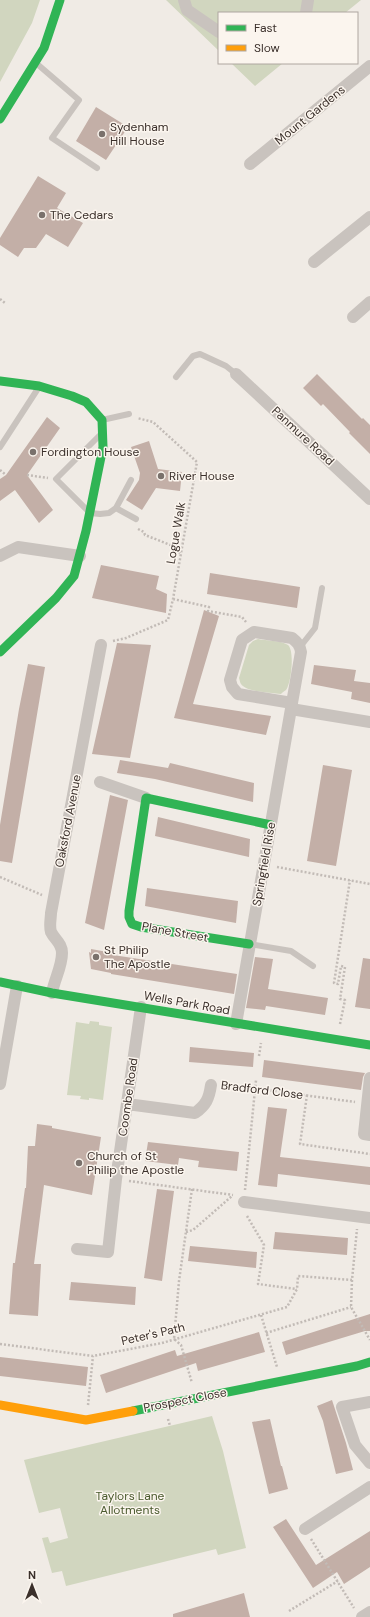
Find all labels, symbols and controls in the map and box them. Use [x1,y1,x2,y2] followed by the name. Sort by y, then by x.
[218,12,358,64] legend
[254,20,277,36] text: Fast
[254,40,280,56] text: Slow
[272,82,348,148] street label: Mount Gardens
[110,119,168,149] place label: Sydenham Hill House
[97,129,107,139] marker: Sydenham Hill House
[50,207,114,223] place label: The Cedars
[37,210,47,220] marker: The Cedars
[268,403,338,469] street label: Panmure Road
[41,444,139,460] place label: Fordington House
[28,447,38,457] marker: Fordington House
[169,468,235,484] place label: River House
[156,471,166,481] marker: River House
[163,501,189,565] street label: Logue Walk
[51,773,85,869] street label: Oaksford Avenue
[249,820,279,907] street label: Springfield Rise
[141,918,210,946] street label: Plane Street
[104,942,170,972] place label: St Philip The Apostle
[91,952,101,962] marker: St Philip The Apostle
[143,988,231,1018] street label: Wells Park Road
[115,1057,141,1137] street label: Coombe Road
[220,1077,304,1103] street label: Bradford Close
[87,1148,184,1178] place label: Church of St Philip the Apostle
[74,1158,84,1168] marker: Church of St Philip the Apostle
[120,1319,186,1349] street label: Peter's Path
[142,1384,228,1416] street label: Prospect Close
[96,1488,165,1518] park label: Taylors Lane Allotments
[12,1565,52,1605] north arrow
[28,1568,36,1582] text: N

